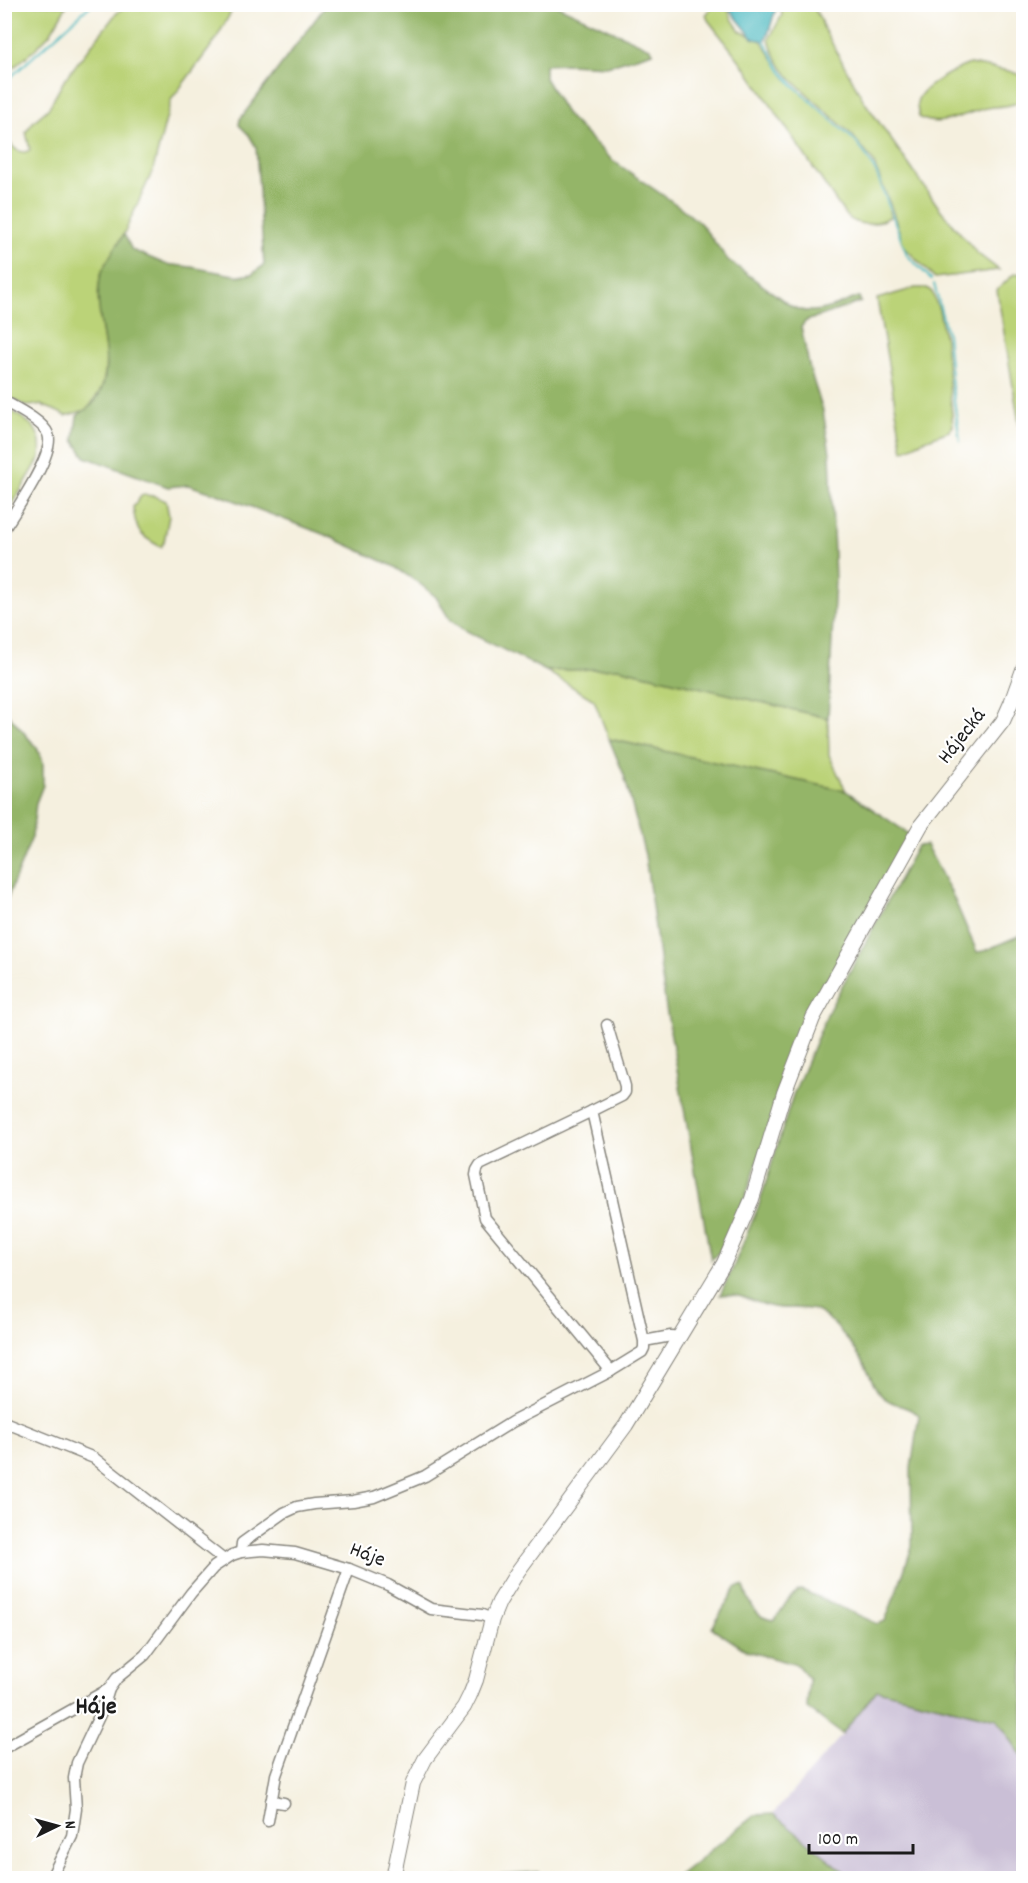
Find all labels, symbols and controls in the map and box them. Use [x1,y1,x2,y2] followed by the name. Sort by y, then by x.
[932,702,995,771] street label: Hájecká
[345,1536,389,1576] street label: Háje
[75,1691,117,1725] district label: Háje
[27,1796,87,1856] north arrow
[809,1817,912,1855] scale bar
[58,1820,81,1830] text: N
[818,1828,858,1853] text: 100 m

